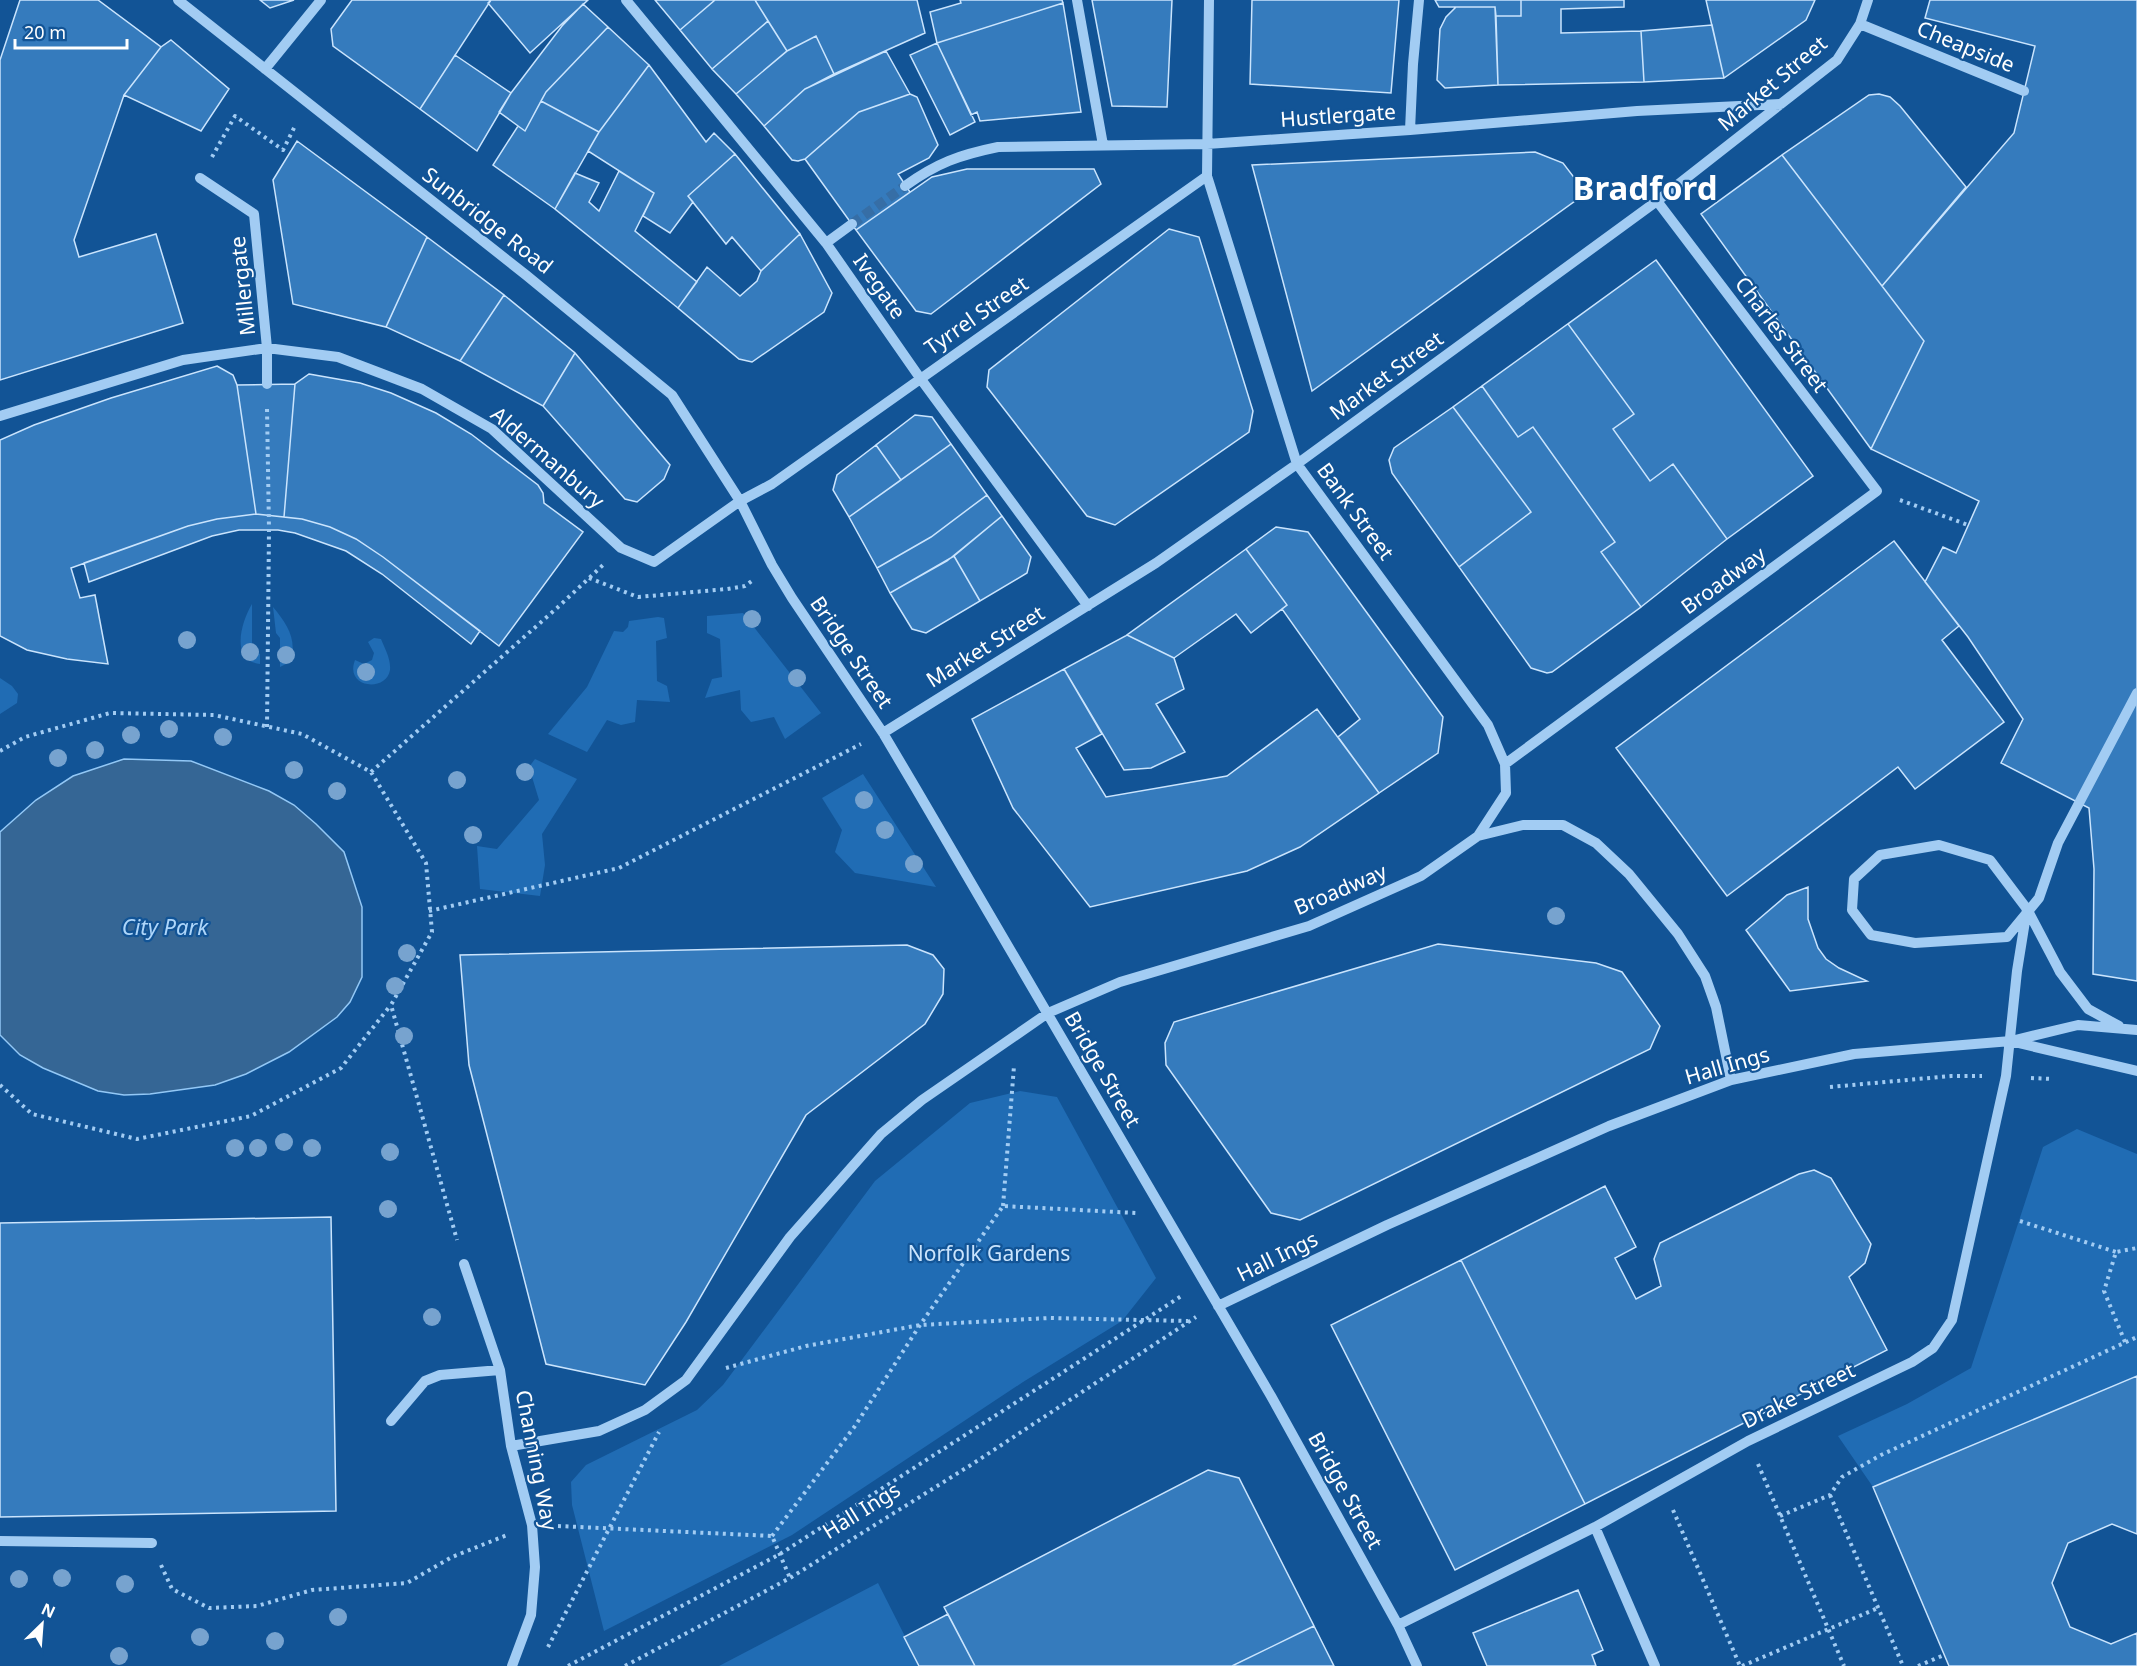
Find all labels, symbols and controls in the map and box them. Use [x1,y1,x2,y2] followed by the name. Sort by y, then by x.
[15,12,128,50] scale bar
[1913,14,2019,78] street label: Cheapside
[24,20,66,44] text: 20 m
[1712,29,1833,137] street label: Market Street
[1279,97,1397,133] street label: Hustlergate
[417,160,559,280] street label: Sunbridge Road
[1572,165,1718,210] district label: Bradford
[223,235,261,337] street label: Millergate
[847,248,913,324] street label: Ivegate
[919,269,1034,361] street label: Tyrrel Street
[1729,270,1835,398] street label: Charles Street
[1323,324,1449,426] street label: Market Street
[485,400,611,514] street label: Aldermanbury
[1311,457,1401,566] street label: Bank Street
[1675,540,1771,620] street label: Broadway
[804,590,900,714] street label: Bridge Street
[921,598,1050,693] street label: Market Street
[1289,857,1391,921] street label: Broadway
[122,911,209,941] water label: City Park
[1058,1006,1148,1132] street label: Bridge Street
[1681,1040,1773,1090] street label: Hall Ings
[1232,1224,1322,1288] street label: Hall Ings
[908,1239,1070,1267] park label: Norfolk Gardens
[1737,1355,1860,1434] street label: Drake Street
[510,1387,564,1533] street label: Channing Way
[1302,1427,1390,1554] street label: Bridge Street
[817,1475,905,1545] street label: Hall Ings
[12,1594,72,1654] north arrow
[38,1598,59,1623] text: N

